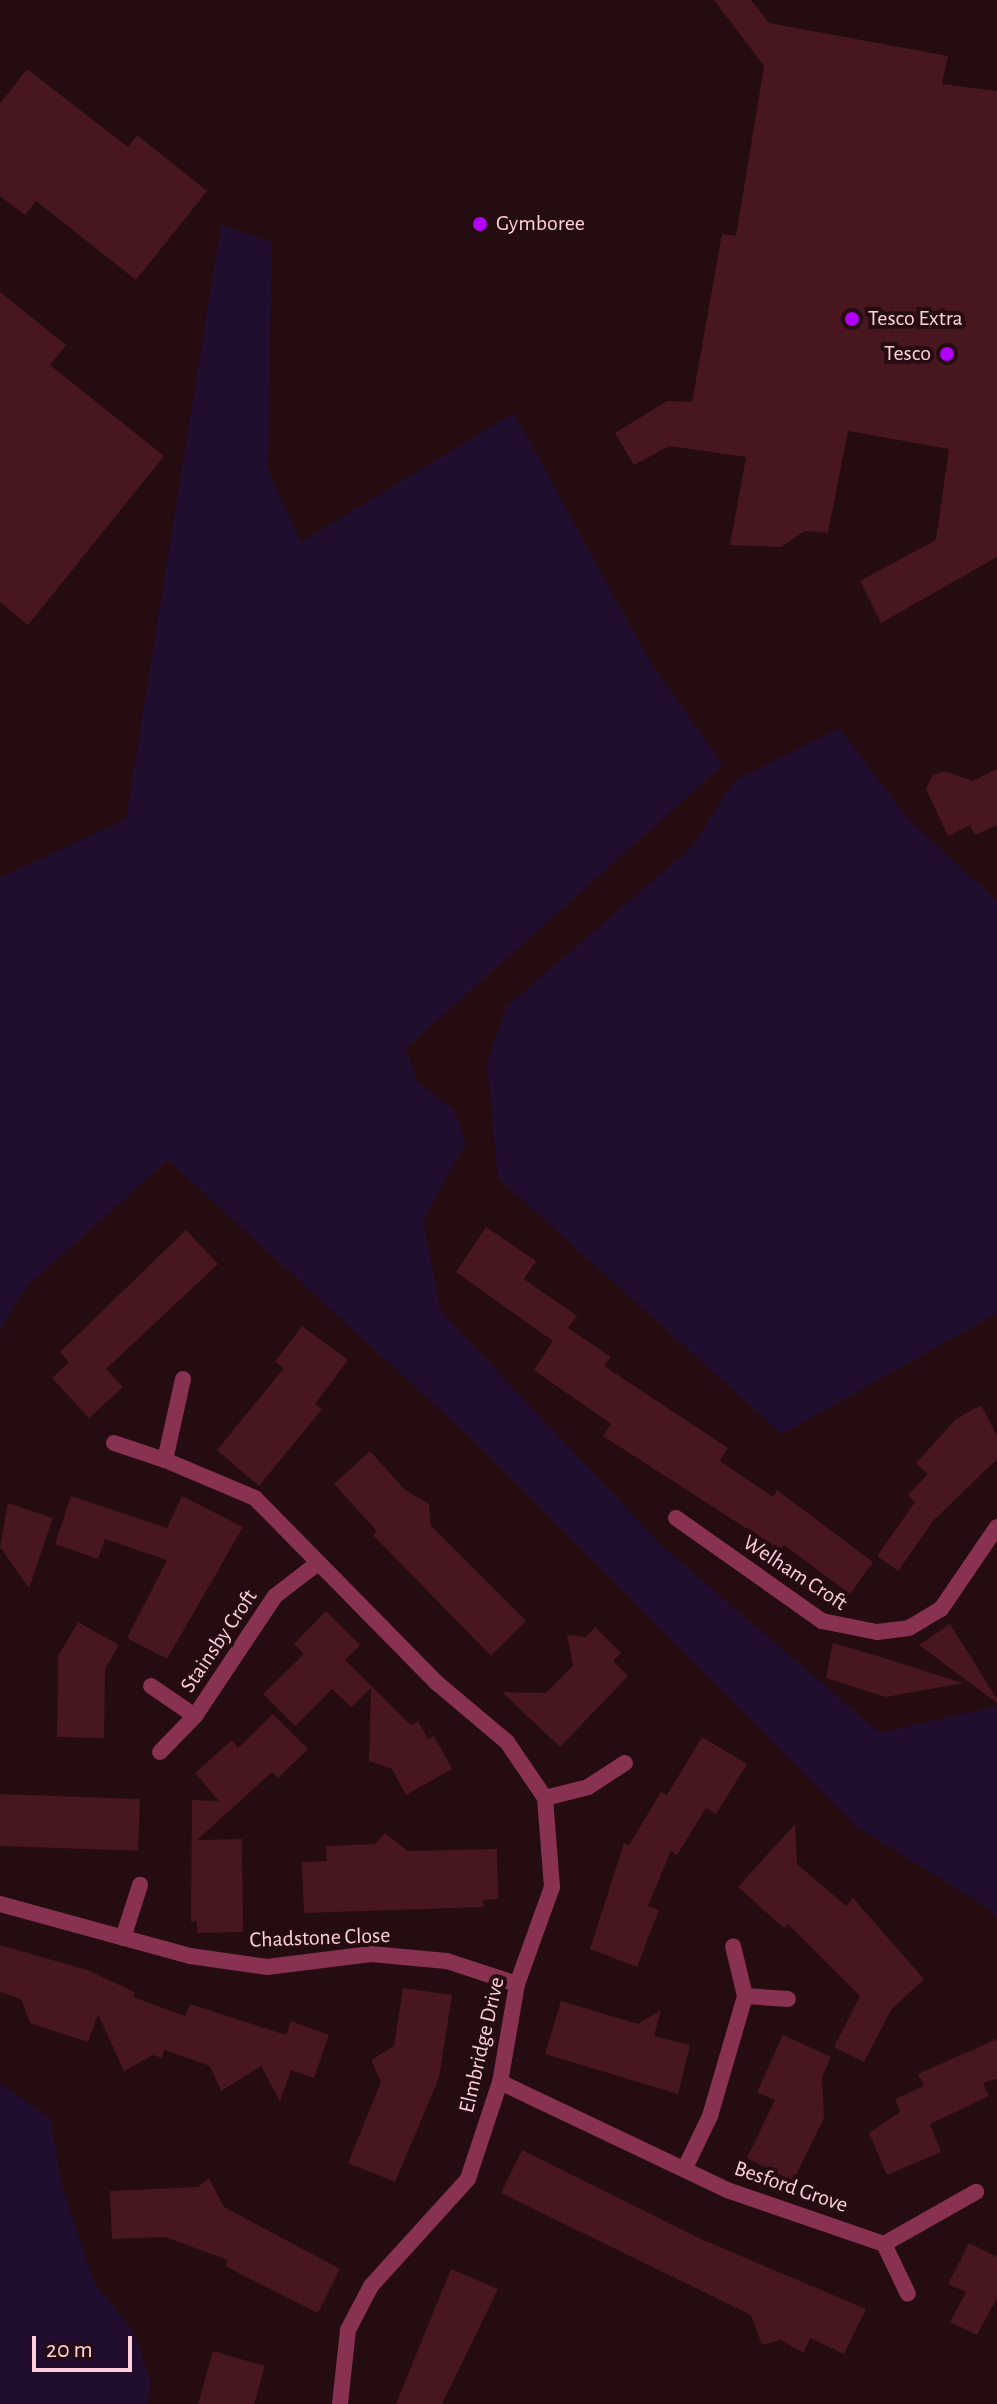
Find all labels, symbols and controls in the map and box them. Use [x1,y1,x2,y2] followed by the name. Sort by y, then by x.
[496,211,585,237] place label: Gymboree
[471,215,489,233] marker: Gymboree
[868,306,963,332] place label: Tesco Extra
[843,310,861,328] marker: Tesco Extra
[884,341,931,367] place label: Tesco
[938,345,956,363] marker: Tesco
[738,1529,852,1617] street label: Welham Croft
[175,1584,263,1698] street label: Stainsby Croft
[249,1922,391,1954] street label: Chadstone Close
[454,1974,510,2116] street label: Elmbridge Drive
[731,2155,851,2219] street label: Besford Grove
[36,2320,136,2370] scale bar
[46,2338,93,2362] text: 20 m

